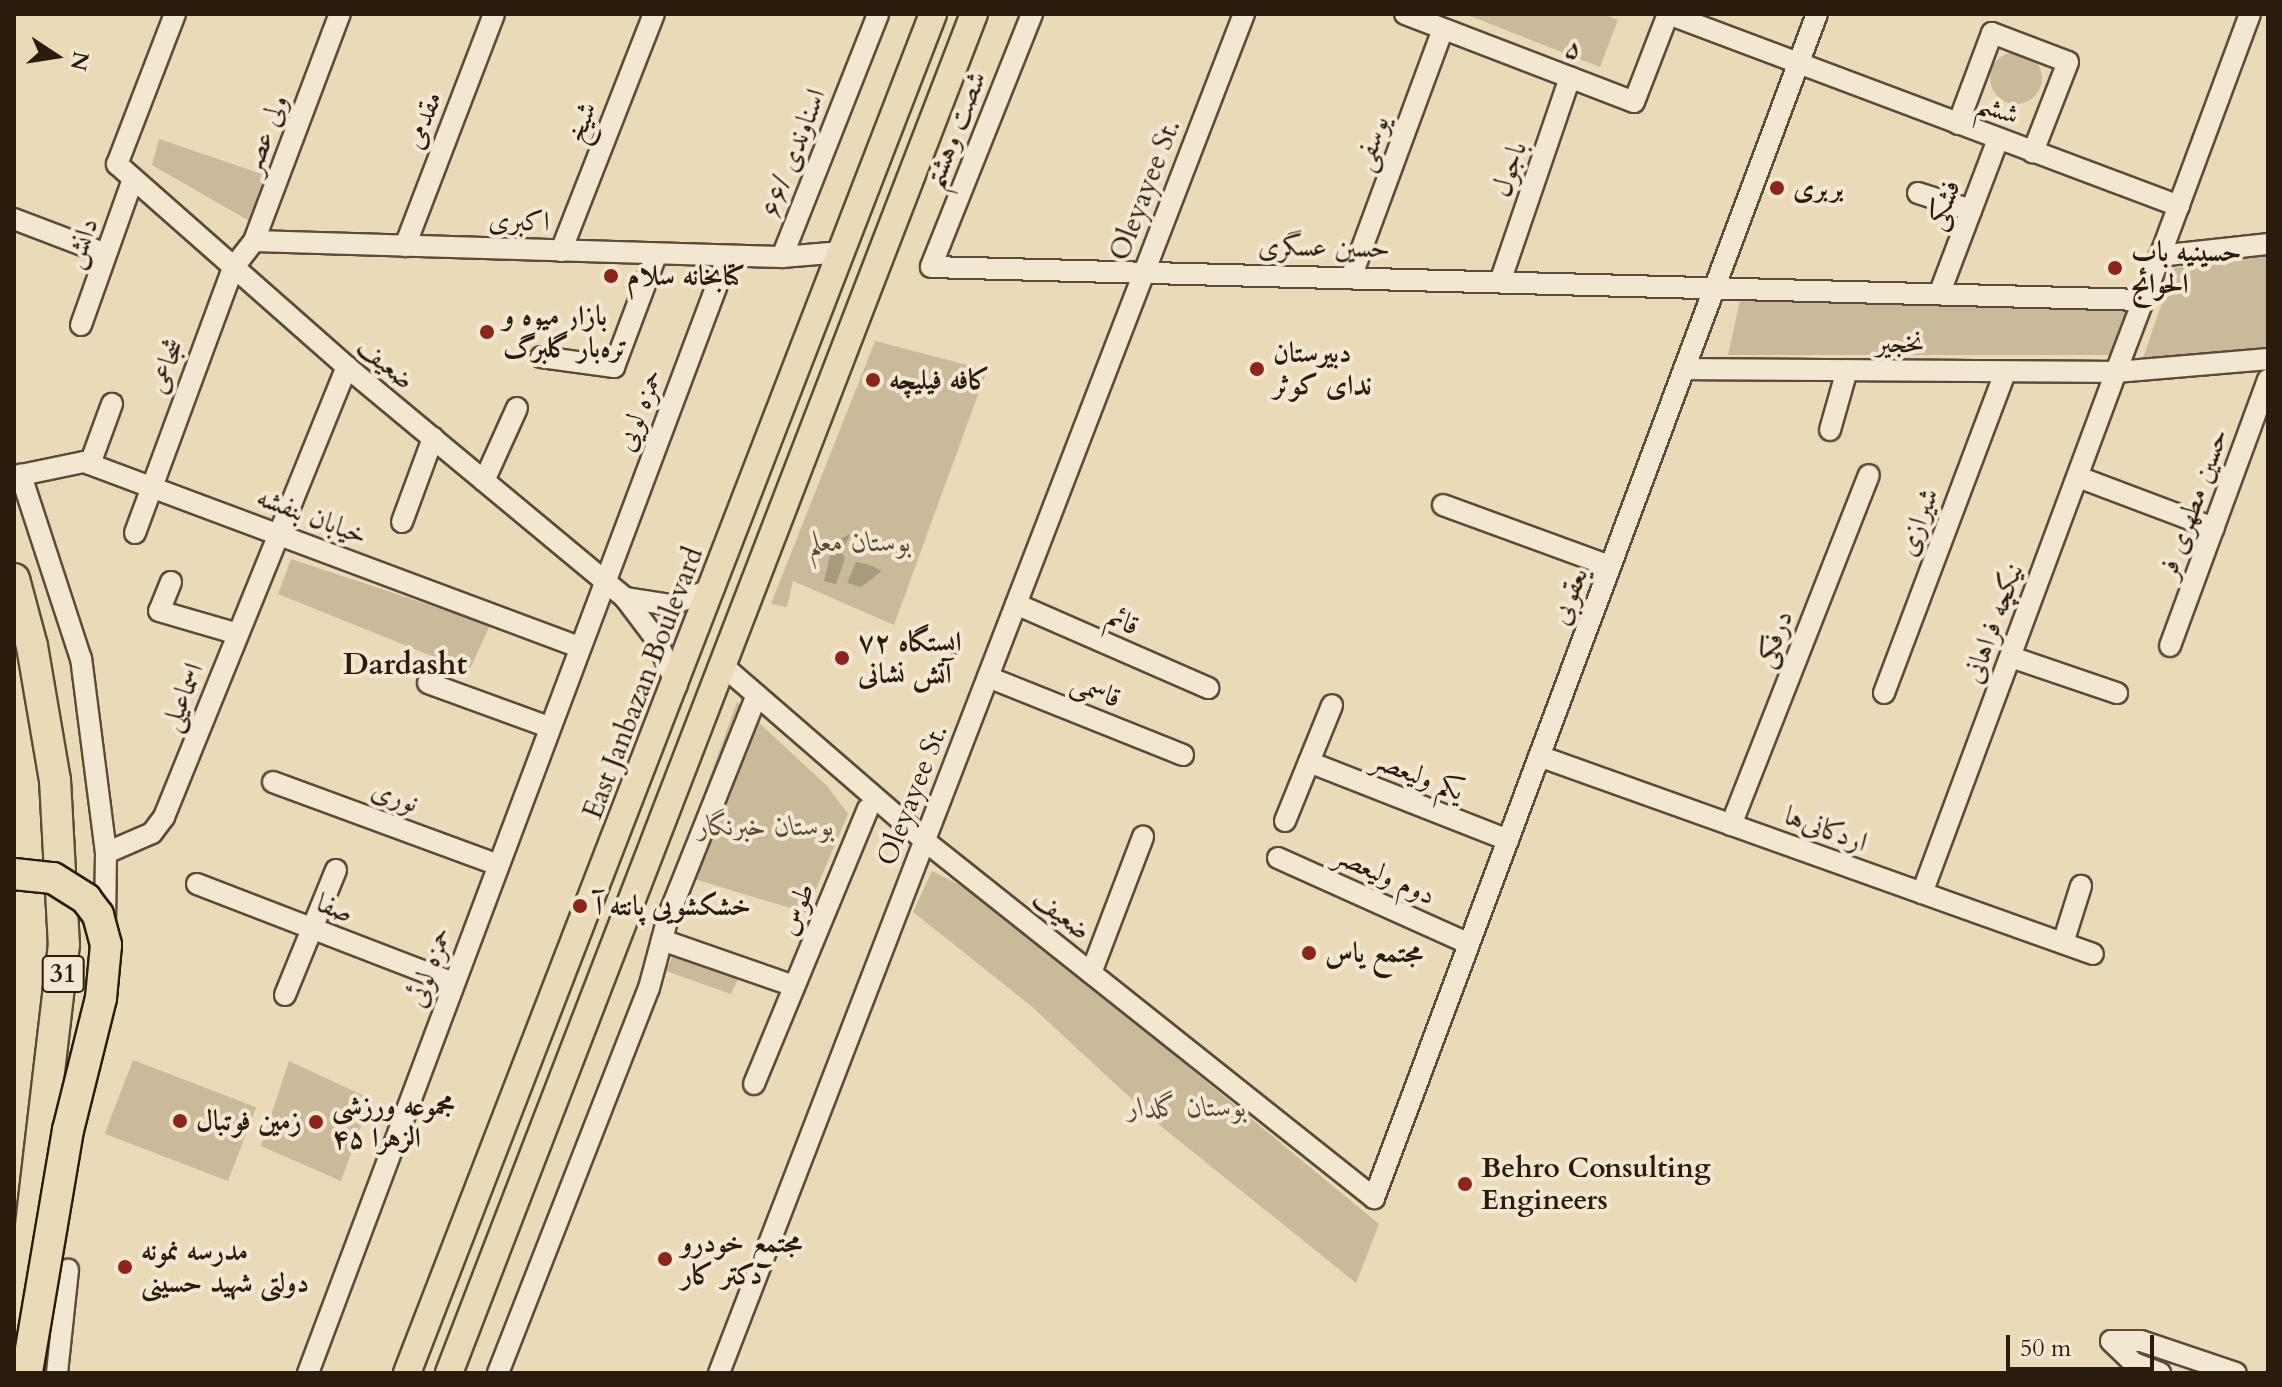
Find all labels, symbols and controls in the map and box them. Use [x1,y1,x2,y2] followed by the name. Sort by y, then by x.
[16,16,96,96] north arrow
[1560,30,1588,68] street label: ۵
[63,49,96,73] text: N
[916,66,994,194] street label: شصت وهشتم
[753,84,833,222] street label: اسناوندی /۶۶
[1972,86,2024,132] street label: ششم
[397,87,449,153] street label: مقدمی
[235,90,295,178] street label: ولی عصر
[558,97,604,147] street label: شیخ
[1346,111,1396,175] street label: یوسفی
[1103,115,1187,265] street label: Oleyayee St.
[1484,137,1534,201] street label: باجول
[1793,171,1844,205] place label: بربری
[1918,175,1968,235] street label: فشکی
[1768,179,1786,197] marker: بربری
[488,203,550,239] street label: اکبری
[56,213,106,273] street label: دانش
[1258,229,1390,265] street label: حسین عسگری
[2131,235,2242,301] place label: حسینیه باب الحوائج
[627,259,745,293] place label: کتابخانه سلام
[2106,259,2124,277] marker: حسینیه باب الحوائج
[602,267,620,285] marker: کتابخانه سلام
[503,299,628,365] place label: بازار میوه و تره‌بار گلبرگ
[478,323,496,341] marker: بازار میوه و تره‌بار گلبرگ
[1876,326,1924,360] street label: نخجیر
[350,329,422,397] street label: ضعیف
[140,334,192,398] street label: شجاعی
[1273,336,1371,402] place label: دبیرستان ندای کوثر
[1248,360,1266,378] marker: دبیرستان ندای کوثر
[889,363,990,397] place label: کافه فیلیچه
[608,364,670,456] street label: حمزه لویی
[864,371,882,389] marker: کافه فیلیچه
[2150,424,2236,582] street label: حسین مطهری فر
[252,480,372,552] street label: خیابان بنفشه
[1890,483,1946,561] street label: شیرازی
[809,525,911,559] park label: بوستان معلم
[576,542,710,824] street label: East Janbazan Boulevard
[1956,558,2030,688] street label: نیکچه فراهانی
[1543,563,1595,629] street label: یعقوبی
[1102,599,1144,643] street label: قائم
[1748,605,1800,673] street label: درفکی
[858,625,961,691] place label: ایستگاه ۷۲ آتش نشانی
[343,647,467,683] district label: Dardasht
[833,649,851,667] marker: ایستگاه ۷۲ آتش نشانی
[153,658,211,736] street label: اسماعیلی
[1066,665,1126,715] street label: قاسمی
[870,720,954,870] street label: Oleyayee St.
[1368,742,1468,808] street label: یکم ولیعصر
[367,772,423,820] street label: نوری
[1780,799,1872,859] street label: اردکانی‌ها
[698,809,834,843] park label: بوستان خبرنگار
[1329,838,1441,912] street label: دوم ولیعصر
[770,878,822,940] street label: طوس
[1026,881,1098,947] street label: ضعیف
[312,886,358,930] street label: صفا
[596,889,751,923] place label: خشکشویی پانته آ
[571,897,589,915] marker: خشکشویی پانته آ
[399,922,459,1012] street label: حمزه لوئی
[1325,936,1423,970] place label: مجتمع یاس
[1300,944,1318,962] marker: مجتمع یاس
[41,952,85,996] road number: 31
[332,1089,455,1155] place label: مجموعه ورزشی الزهرا ۴۵
[1127,1090,1247,1124] park label: بوستان گلدار
[196,1104,302,1138] place label: زمین فوتبال
[171,1112,189,1130] marker: زمین فوتبال
[307,1113,325,1131] marker: مجموعه ورزشی الزهرا ۴۵
[1481,1151,1711,1217] place label: Behro Consulting Engineers
[1456,1175,1474,1193] marker: Behro Consulting Engineers
[681,1226,802,1292] place label: مجتمع خودرو دکتر کار
[141,1234,309,1300] place label: مدرسه نمونه دولتی شهید حسینی
[656,1250,674,1268] marker: مجتمع خودرو دکتر کار
[116,1258,134,1276] marker: مدرسه نمونه دولتی شهید حسینی
[2010,1319,2158,1369] scale bar
[2020,1332,2071,1365] text: 50 m

